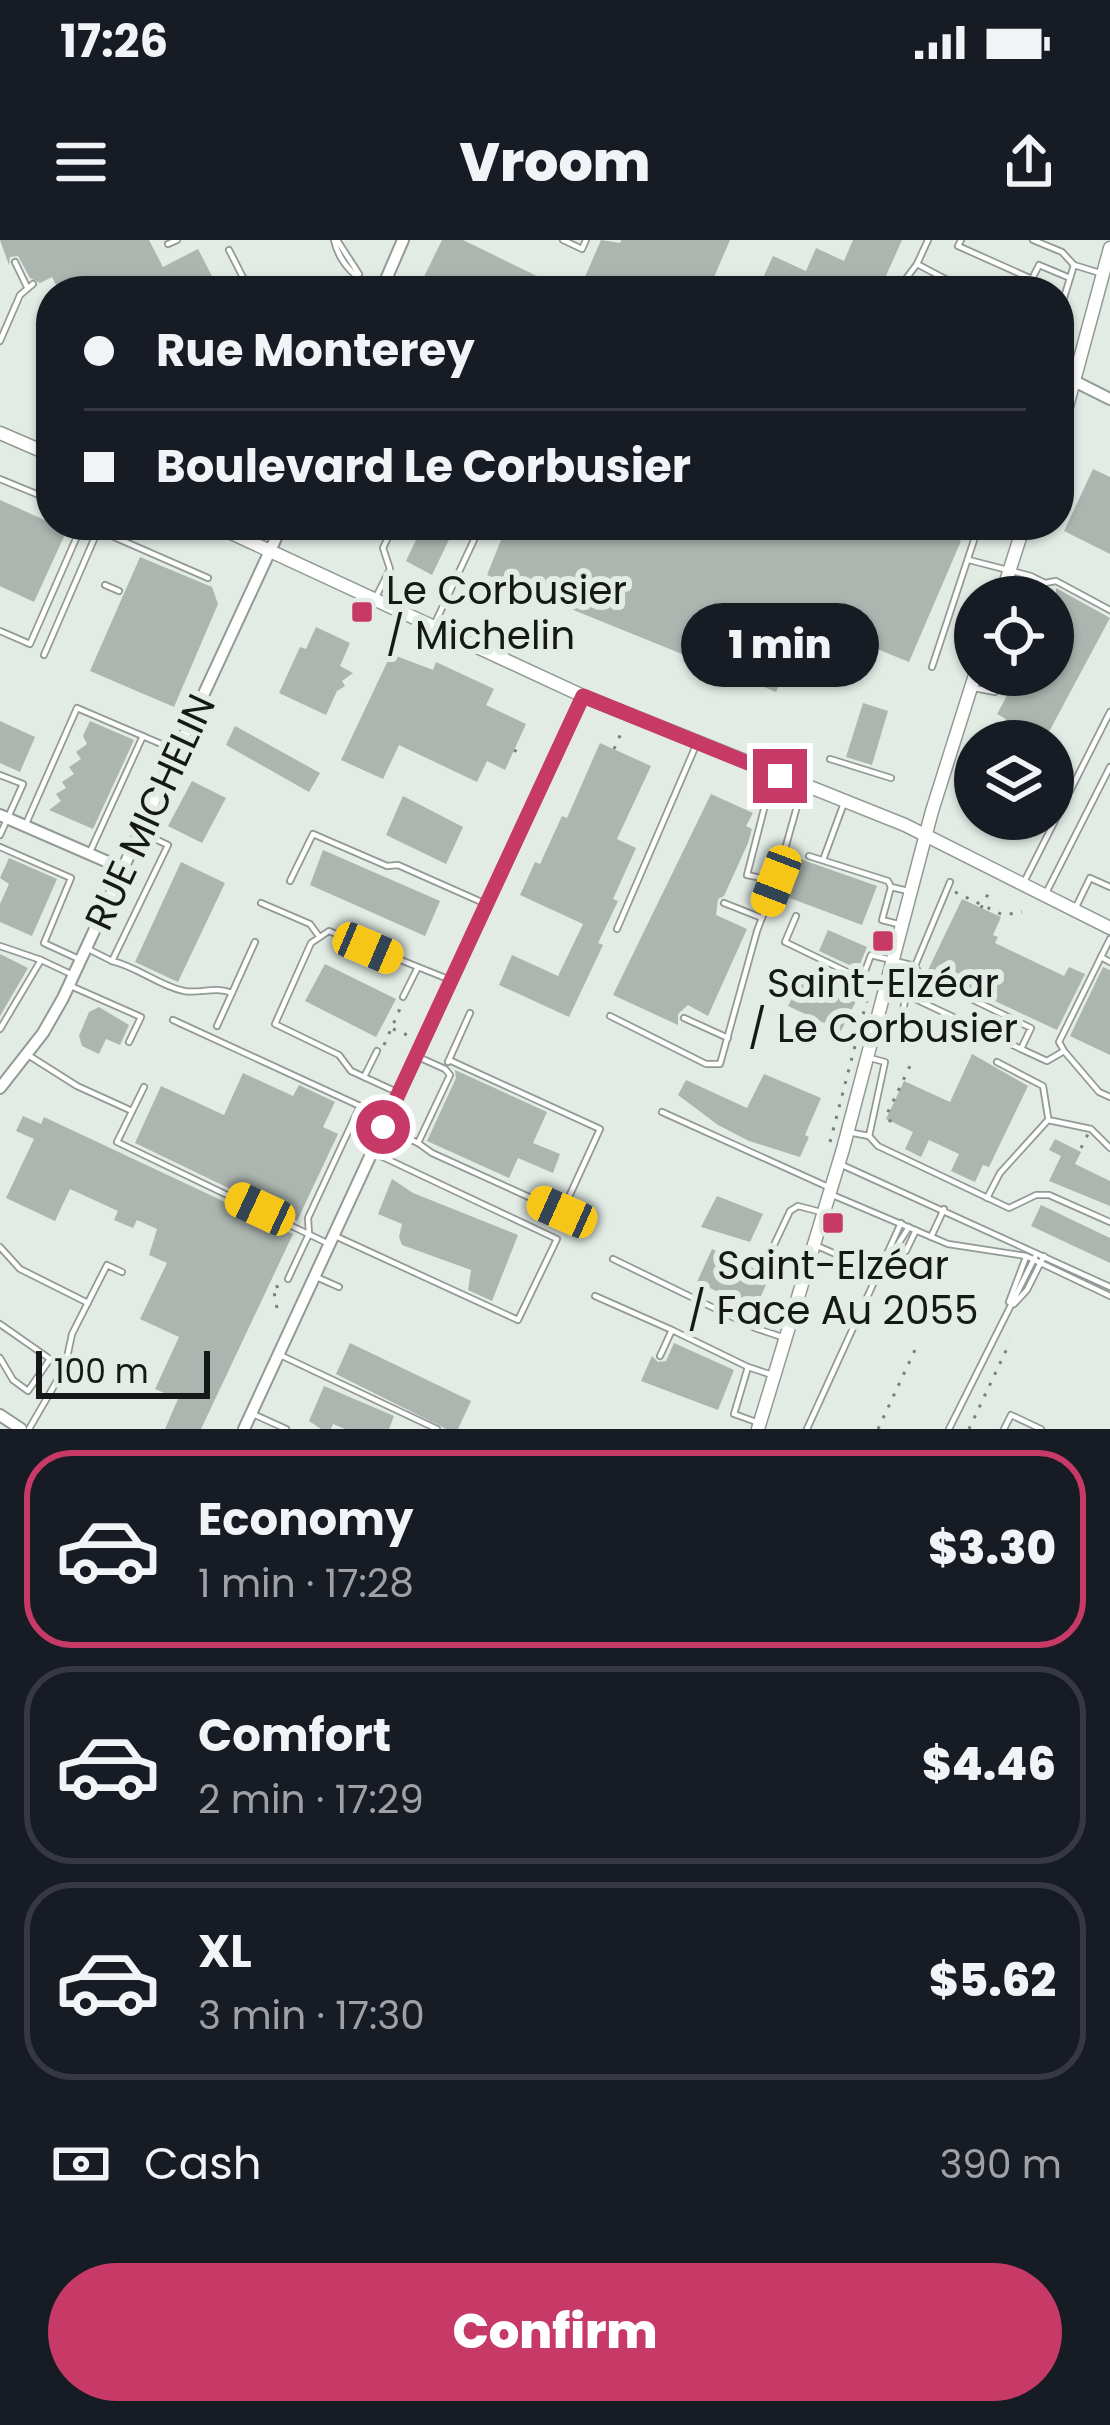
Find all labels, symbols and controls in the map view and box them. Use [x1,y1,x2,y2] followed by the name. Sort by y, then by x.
[60,10,168,73] text: 17:26
[460,124,650,200] text: Vroom
[48,129,114,195] icon: menu
[996,129,1062,195] icon: share
[156,319,475,382] text: Rue Monterey
[156,435,691,498] text: Boulevard Le Corbusier
[386,563,627,663] place label: Le Corbusier / Michelin
[954,576,1074,840] map controls
[954,576,1074,696] button: locate
[349,599,375,625] marker: Le Corbusier / Michelin
[681,602,879,686] callout: 1 min
[729,617,831,672] text: 1 min
[71,685,229,939] street label: RUE MICHELIN
[954,720,1074,840] button: layers
[753,749,807,803] route end
[746,841,806,921] car
[328,917,408,979] car
[870,928,896,954] marker: Saint-Elzéar / Le Corbusier
[748,956,1018,1056] place label: Saint-Elzéar / Le Corbusier
[356,1100,410,1154] route start
[220,1177,300,1241] car
[522,1181,602,1243] car
[820,1210,846,1236] marker: Saint-Elzéar / Face Au 2055
[688,1238,978,1338] place label: Saint-Elzéar / Face Au 2055
[36,1345,210,1398] scale bar
[54,1348,149,1395] text: 100 m
[198,1488,413,1551] text: Economy
[54,1495,162,1603] icon: car
[928,1517,1056,1580] text: $3.30
[198,1556,414,1611] text: 1 min · 17:28
[198,1704,391,1767] text: Comfort
[54,1711,162,1819] icon: car
[922,1733,1056,1796] text: $4.46
[198,1772,424,1827] text: 2 min · 17:29
[198,1920,252,1983] text: XL
[54,1927,162,2035] icon: car
[929,1949,1056,2012] text: $5.62
[198,1988,425,2043] text: 3 min · 17:30
[48,2131,114,2197] icon: cash
[144,2132,261,2195] text: Cash
[939,2137,1062,2192] text: 390 m
[48,2263,1062,2401] button: Confirm

